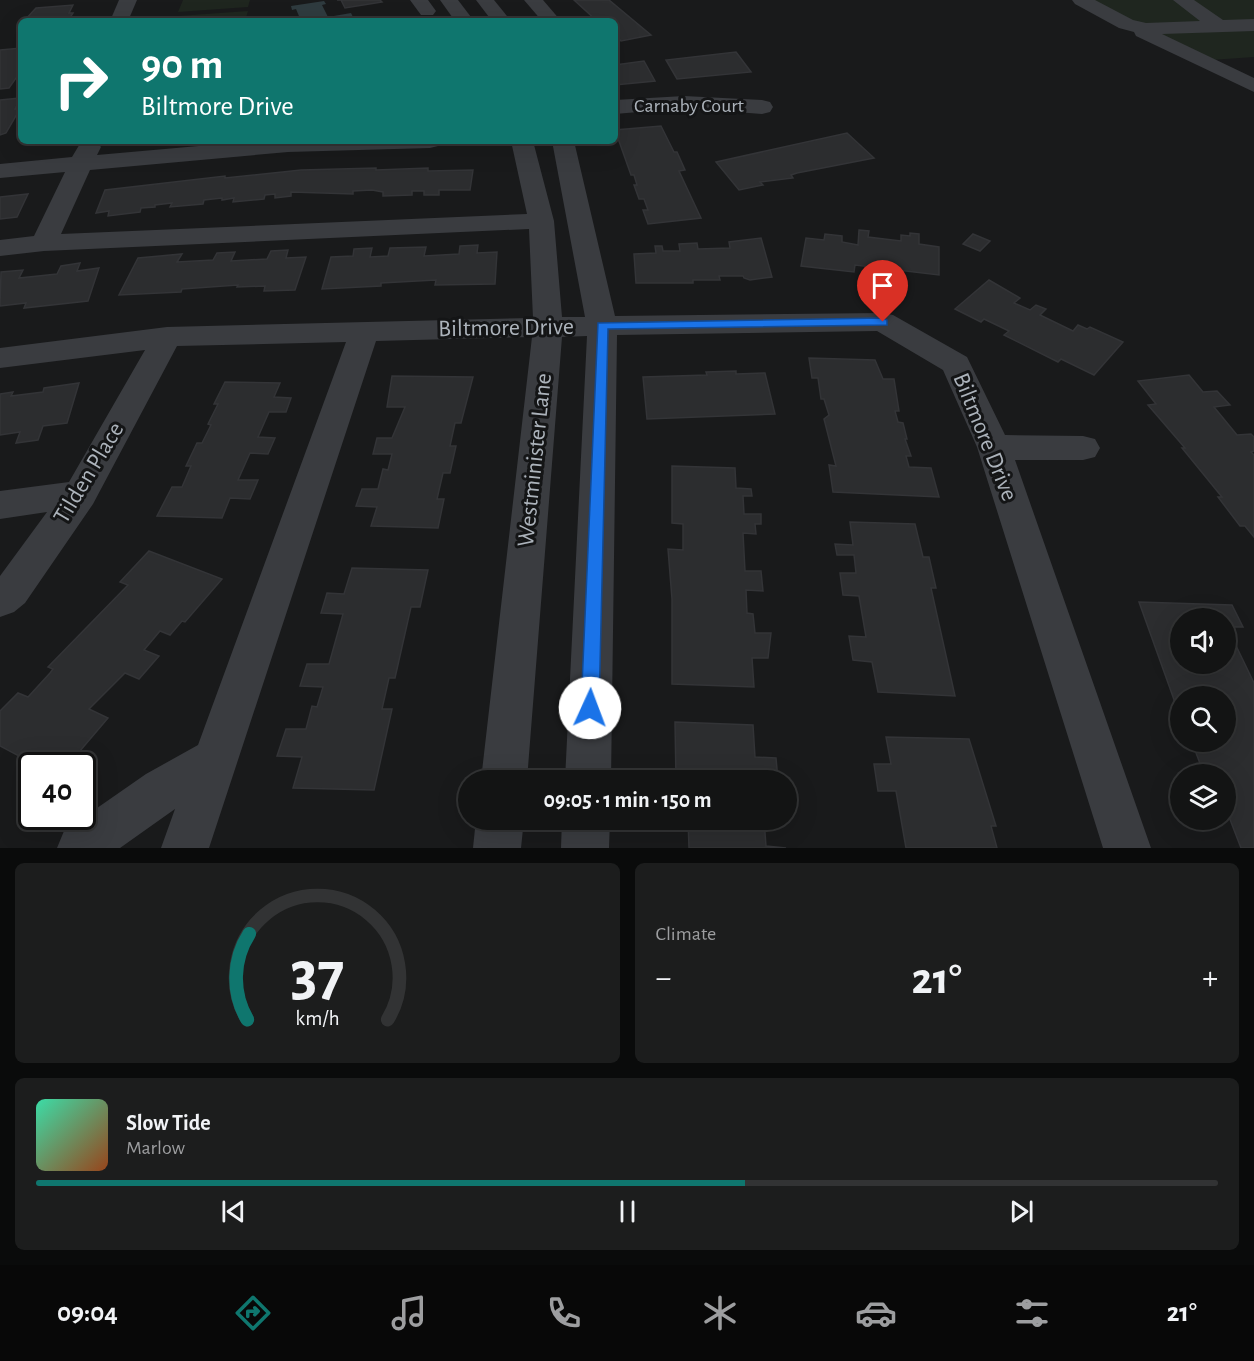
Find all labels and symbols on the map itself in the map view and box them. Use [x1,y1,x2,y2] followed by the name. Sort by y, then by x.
[634,96,745,116] street label: Carnaby Court
[857,260,908,322] pin
[438,315,574,341] street label: Biltmore Drive
[948,370,1022,504] street label: Biltmore Drive
[514,372,556,548] street label: Westminister Lane
[50,418,128,528] street label: Tilden Place
[558,676,622,740] position arrow
[18,752,96,830] speed limit sign: 40

